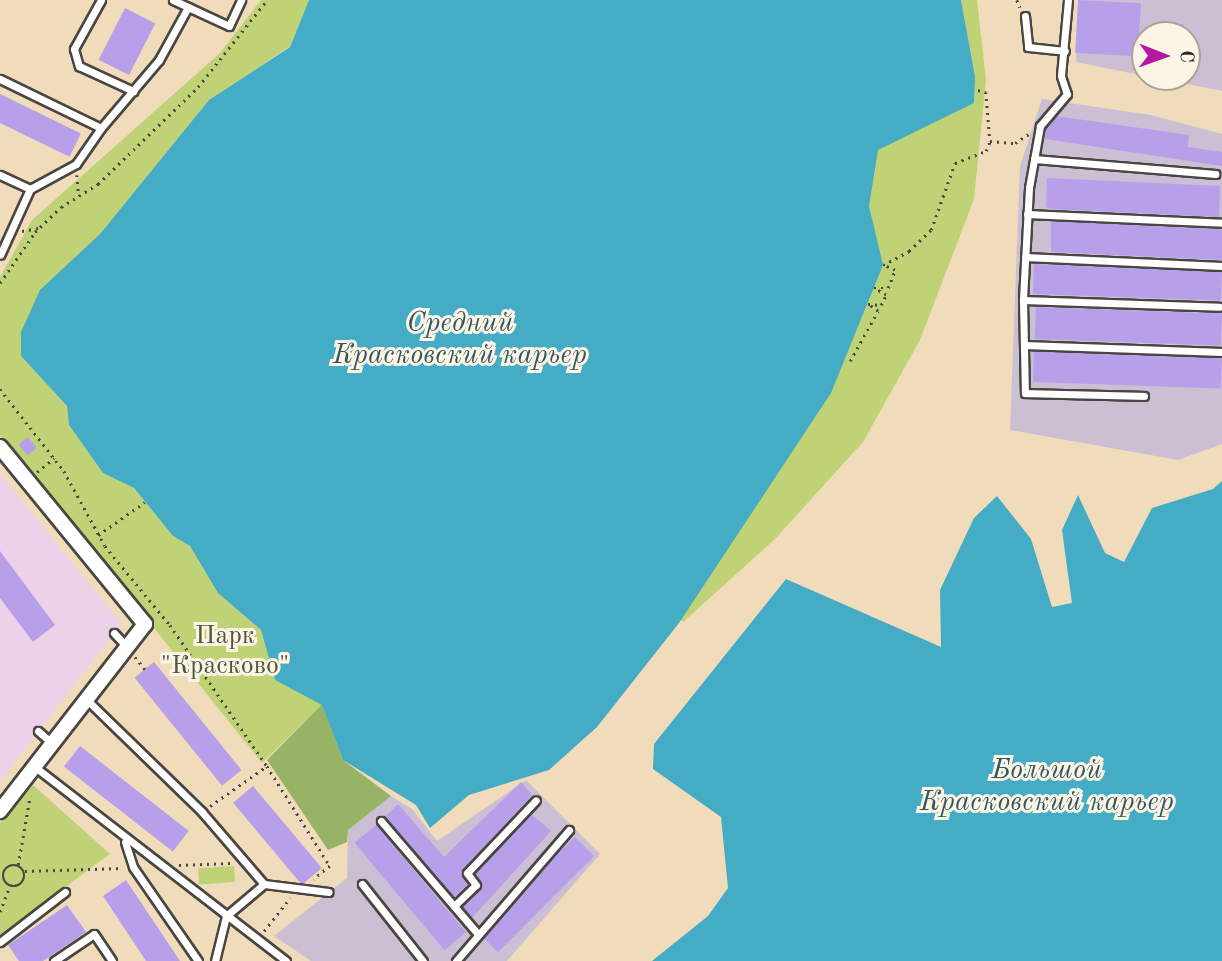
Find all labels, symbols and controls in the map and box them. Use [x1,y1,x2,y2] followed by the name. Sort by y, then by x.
[1131,21,1201,91] north arrow
[1176,50,1195,63] text: С
[333,307,587,373] water label: Средний Красковский карьер
[161,621,289,682] park label: Парк "Красково"
[920,754,1174,820] water label: Большой Красковский карьер

